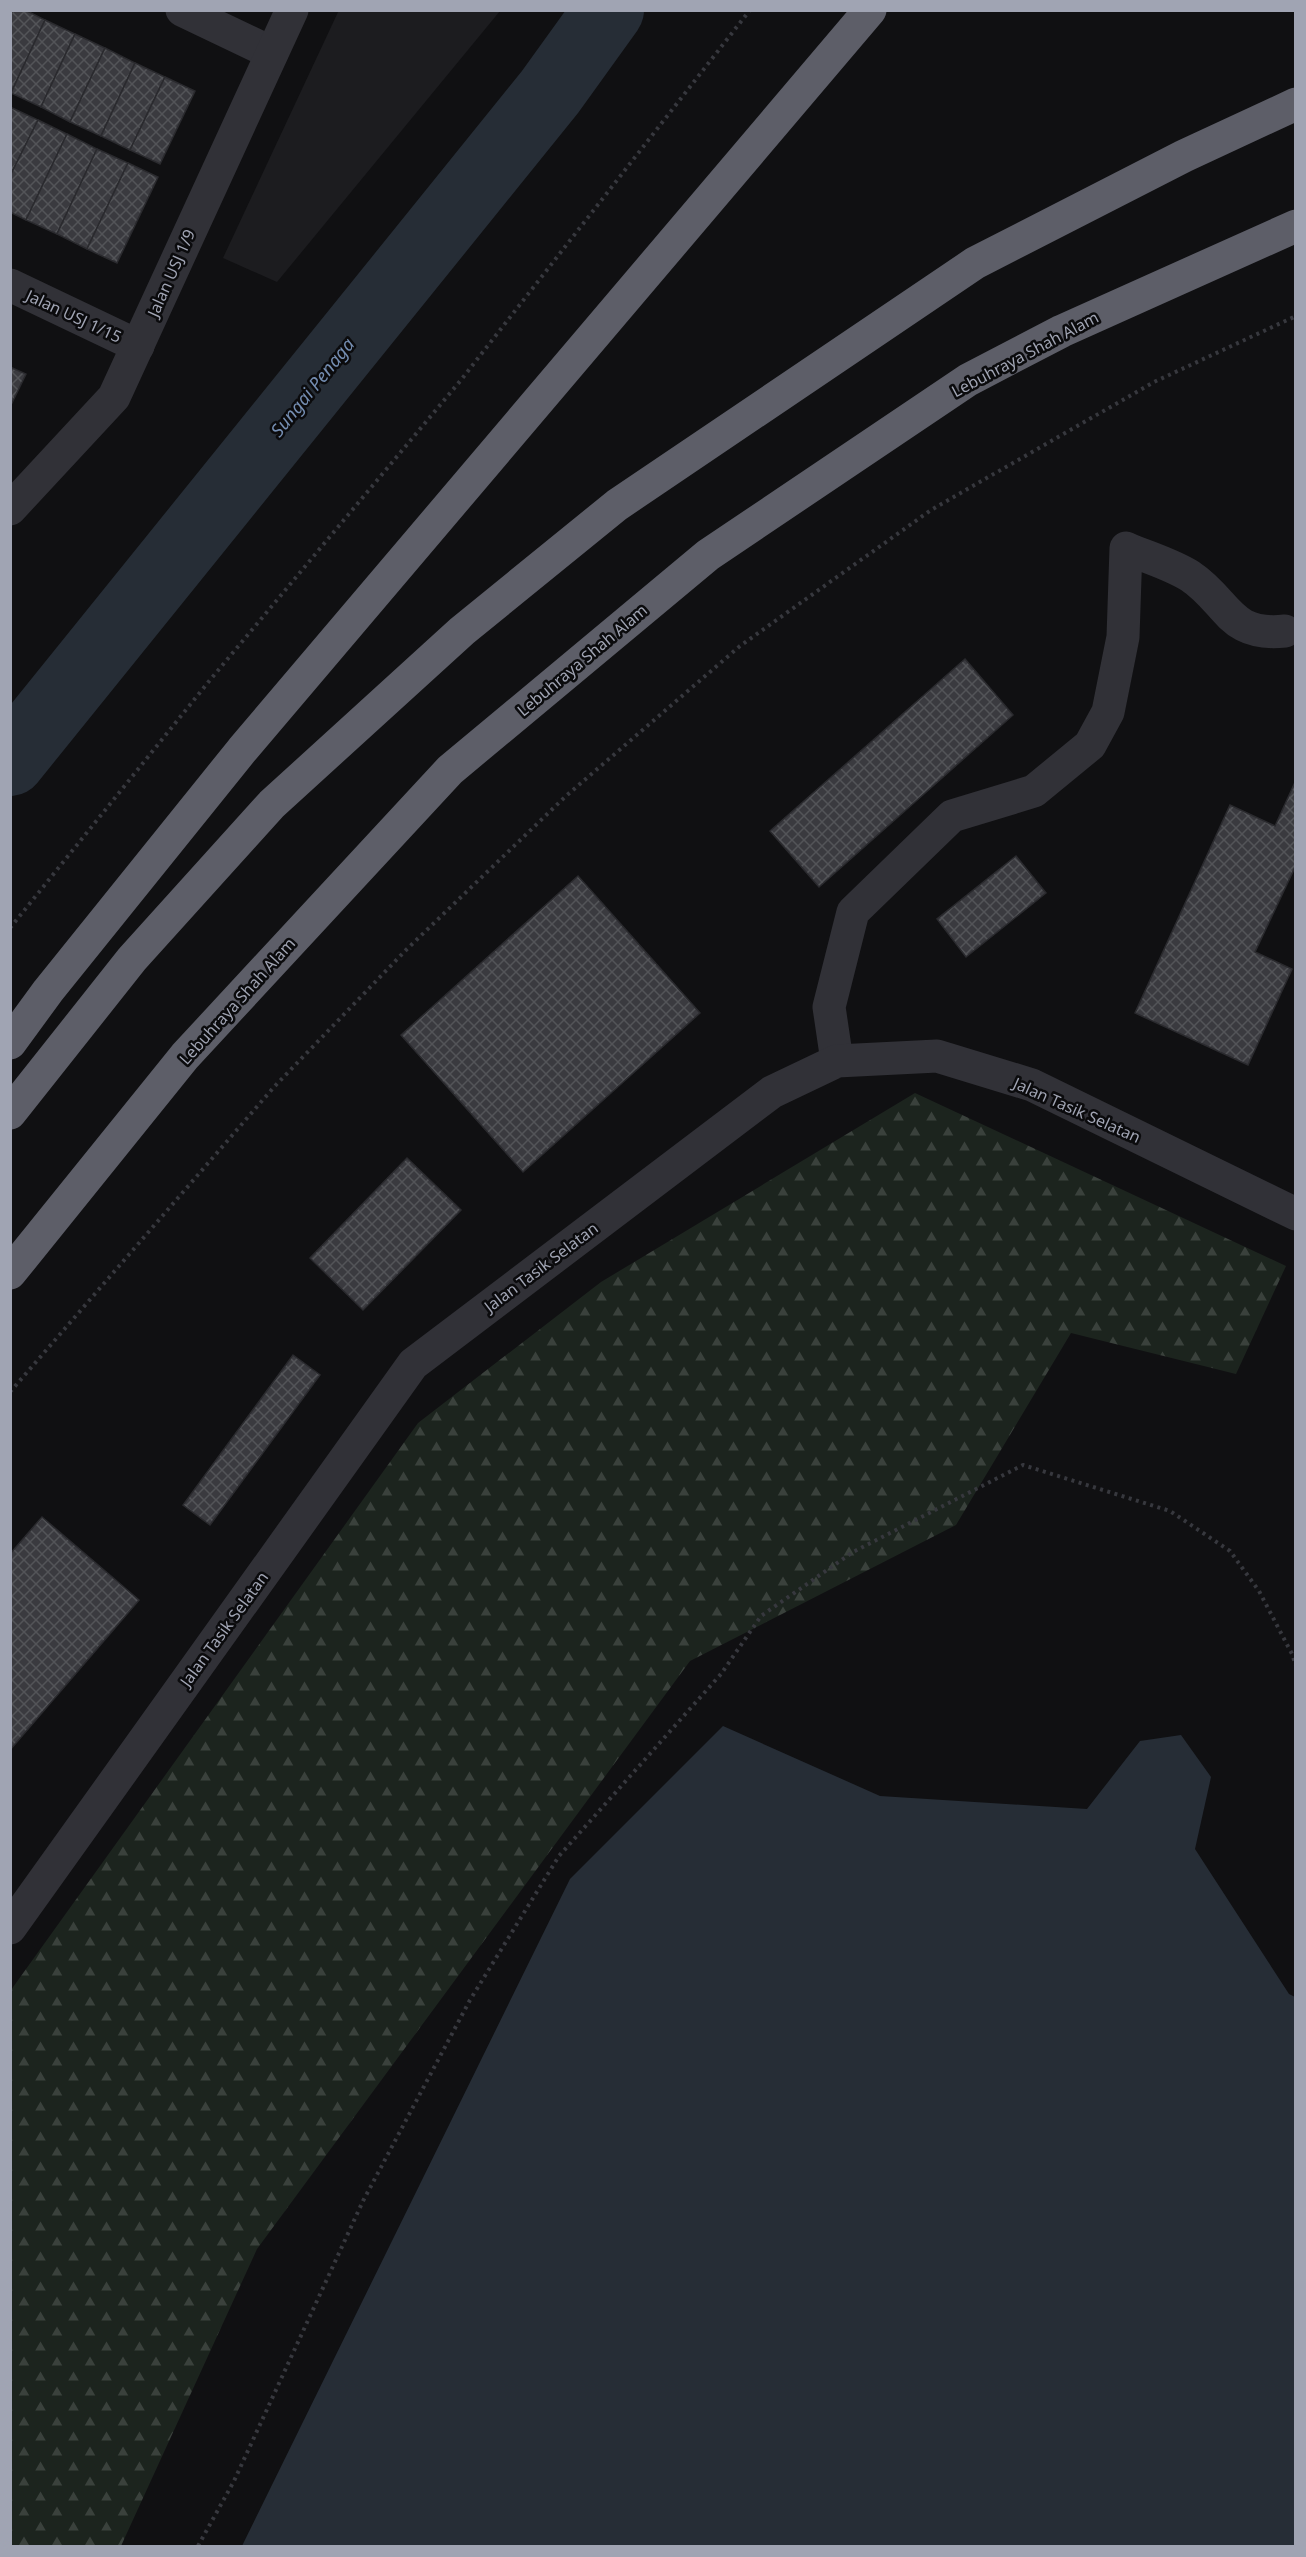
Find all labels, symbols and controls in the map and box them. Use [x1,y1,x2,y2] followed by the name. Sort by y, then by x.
[141,226,200,322] street label: Jalan USJ 1/9
[21,283,125,348] street label: Jalan USJ 1/15
[948,306,1102,402] street label: Lebuhraya Shah Alam
[265,333,359,441] water label: Sungai Penaga
[512,599,652,721] street label: Lebuhraya Shah Alam
[174,933,300,1069] street label: Lebuhraya Shah Alam
[1008,1071,1144,1148] street label: Jalan Tasik Selatan
[478,1217,602,1318] street label: Jalan Tasik Selatan
[174,1567,273,1693] street label: Jalan Tasik Selatan

